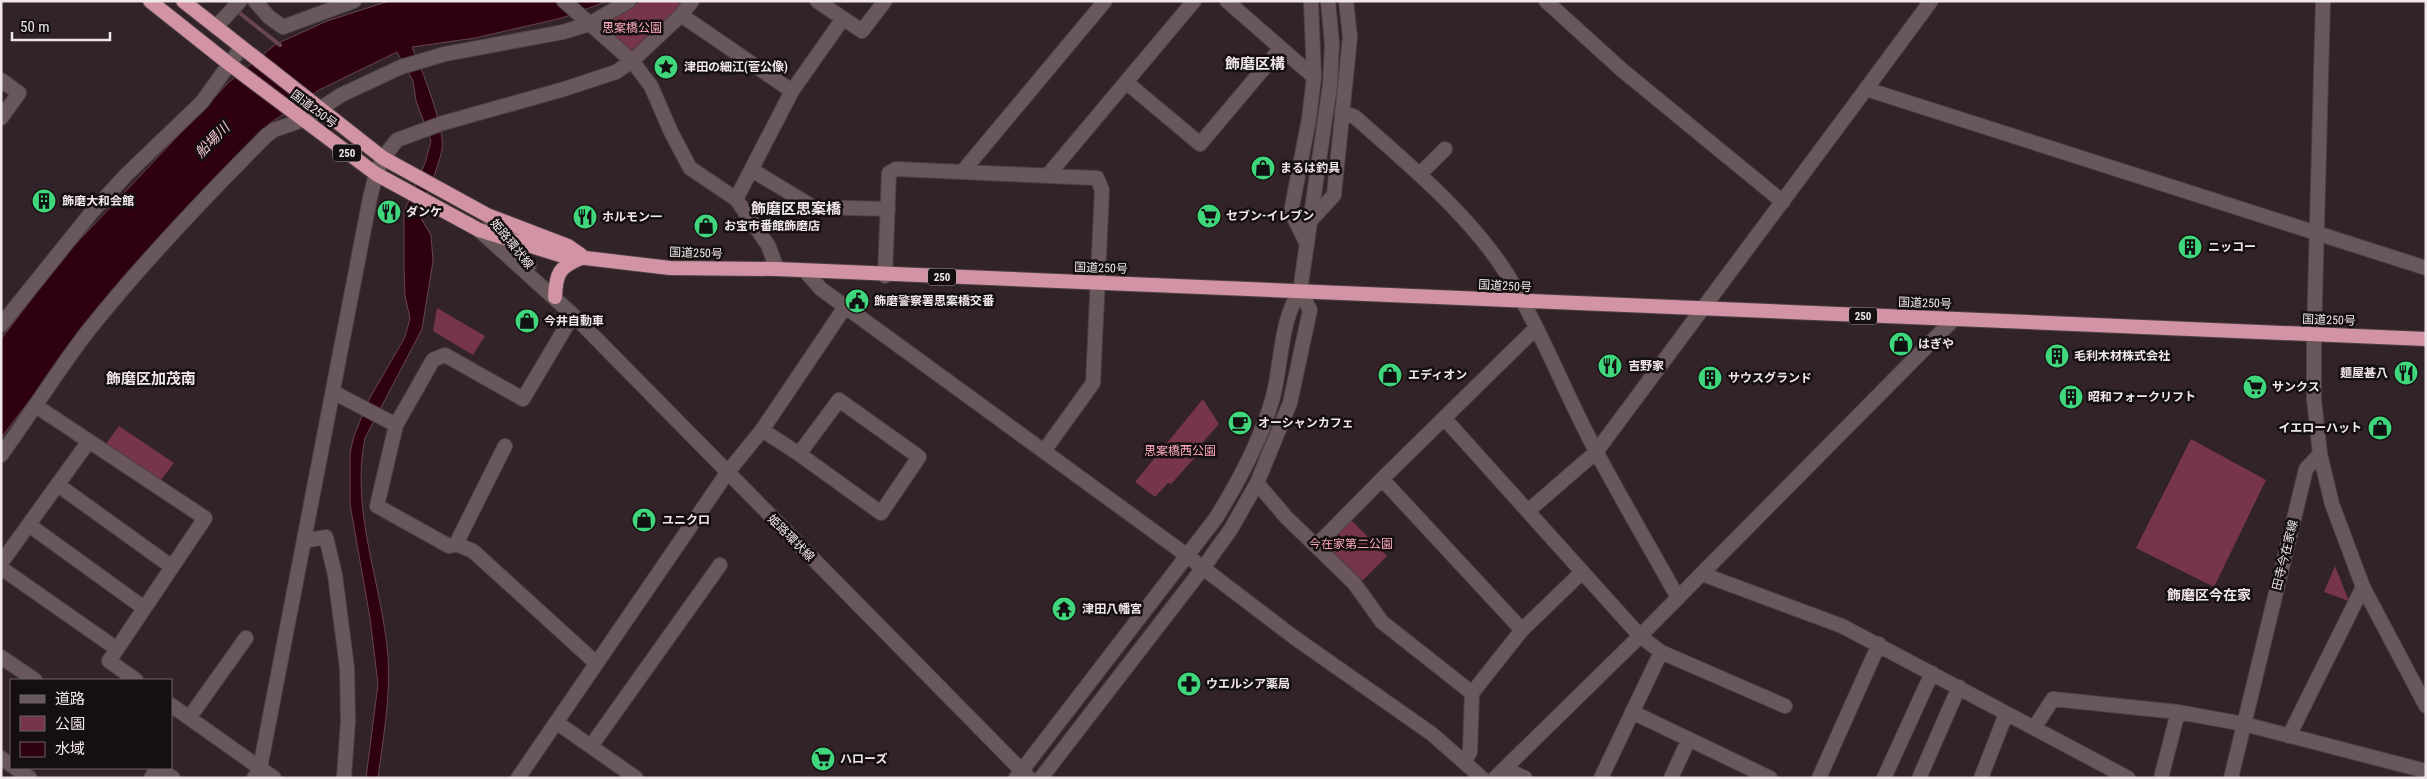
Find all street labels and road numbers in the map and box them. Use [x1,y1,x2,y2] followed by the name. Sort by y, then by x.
[288,87,340,131] street label: 国道250号
[333,144,361,162] road number: 250
[488,216,536,272] street label: 姫路環状線
[669,245,723,261] street label: 国道250号
[1074,260,1128,276] street label: 国道250号
[928,268,956,286] road number: 250
[1478,278,1532,294] street label: 国道250号
[1898,295,1952,311] street label: 国道250号
[1849,308,1877,324] road number: 250
[2302,312,2356,328] street label: 国道250号
[765,512,817,564] street label: 姫路環状線
[2269,518,2301,592] street label: 田寺今在家線

